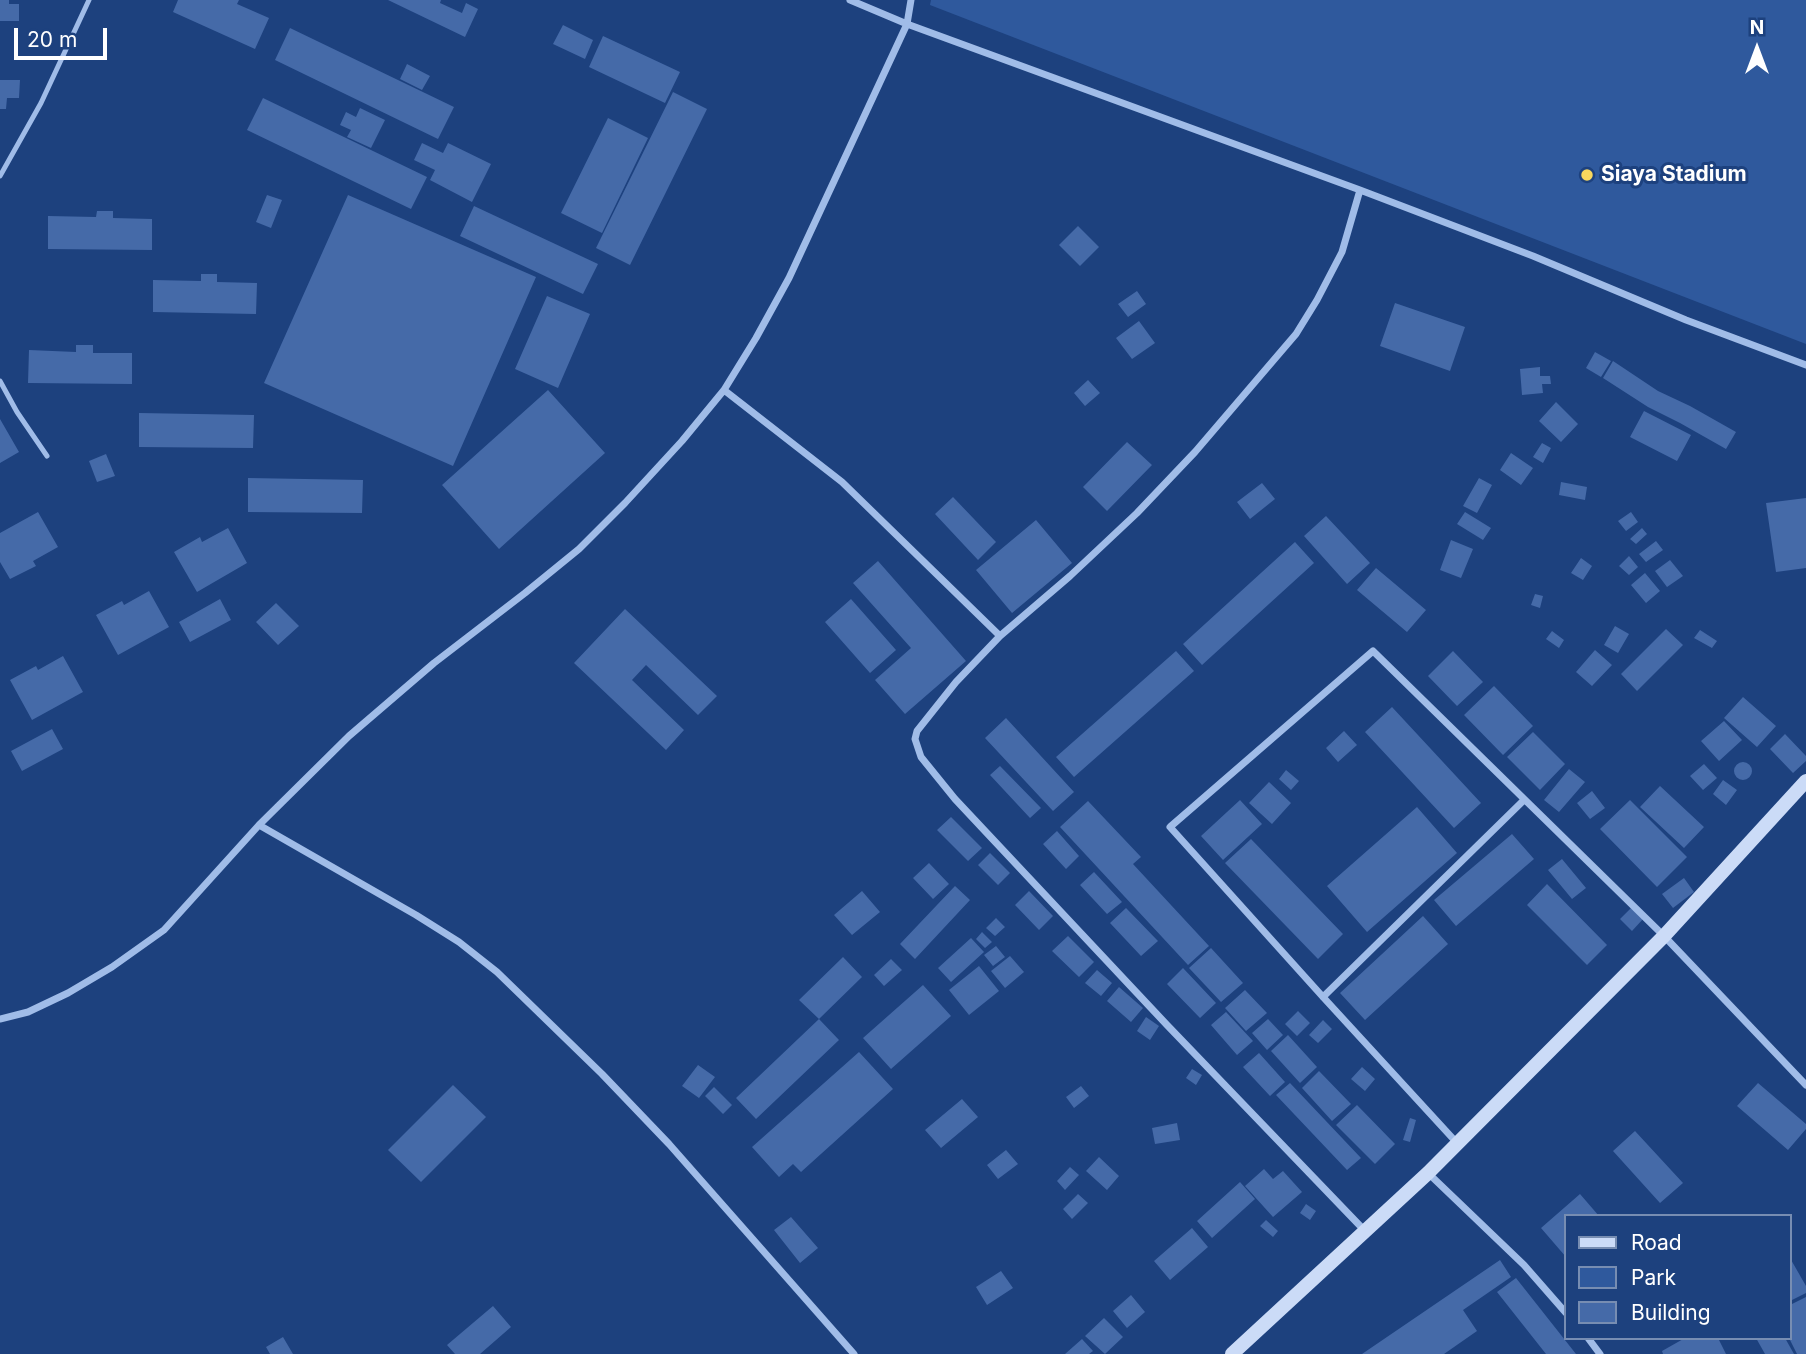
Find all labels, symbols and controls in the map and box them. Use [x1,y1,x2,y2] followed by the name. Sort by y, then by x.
[18,14,110,58] scale bar
[1722,14,1792,84] north arrow
[1750,16,1764,39] text: N
[27,27,77,52] text: 20 m
[1601,162,1747,188] place label: Siaya Stadium
[1579,167,1595,183] marker: Siaya Stadium
[1564,1214,1792,1340] legend
[1631,1230,1682,1255] text: Road
[1631,1265,1676,1290] text: Park
[1631,1300,1711,1325] text: Building

